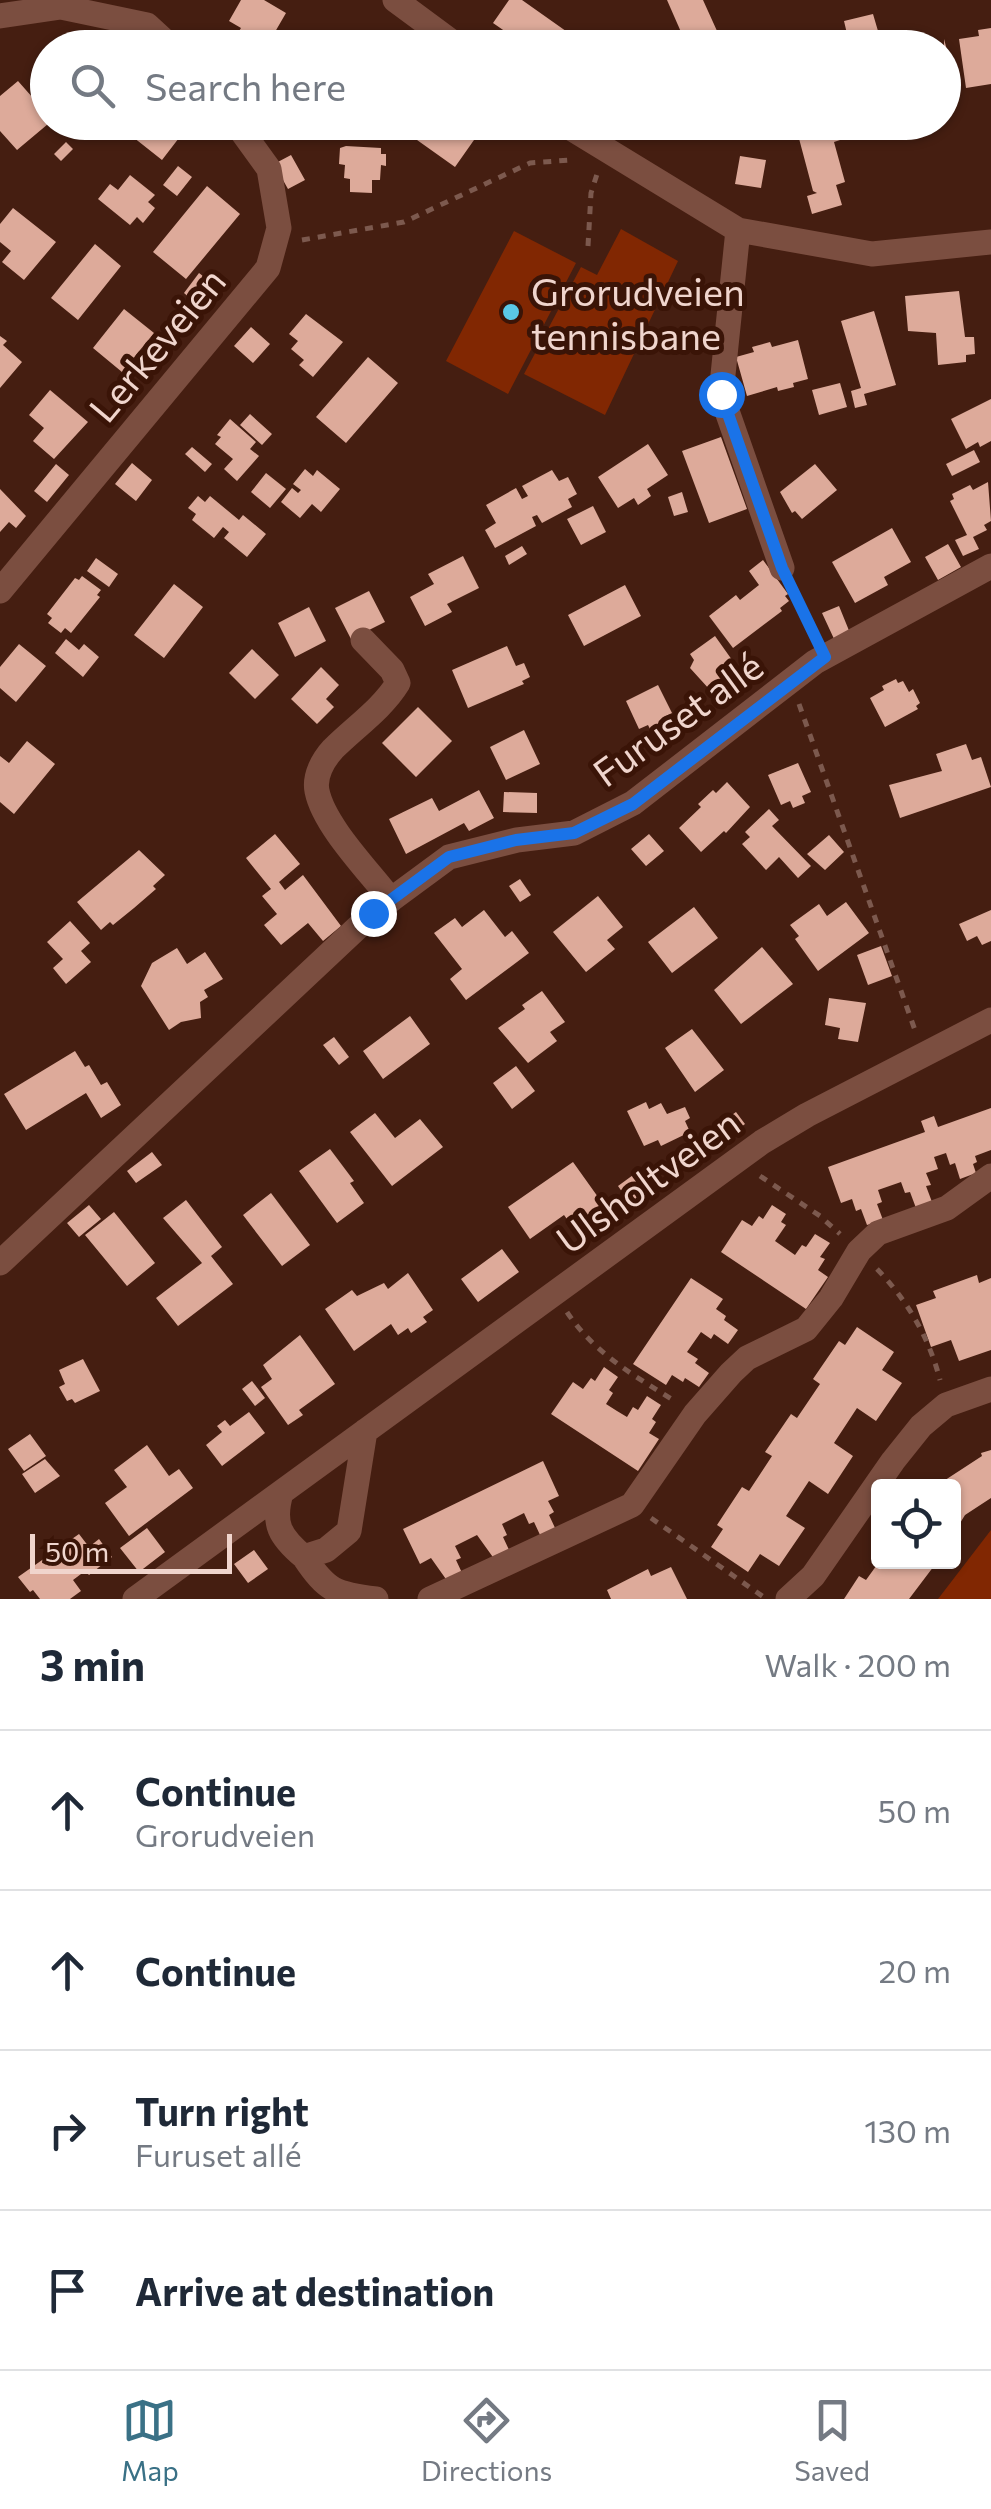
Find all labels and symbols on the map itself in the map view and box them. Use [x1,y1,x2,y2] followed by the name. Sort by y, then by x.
[78,257,234,431] street label: Lerkeveien
[531,267,745,358] place label: Grorudveien tennisbane
[500,301,522,323] marker: Grorudveien tennisbane
[699,372,745,418] route start
[583,641,771,795] street label: Furuset allé
[351,891,397,937] route end
[546,1098,748,1262] street label: Ulsholtveien
[30,1529,232,1574] scale bar

